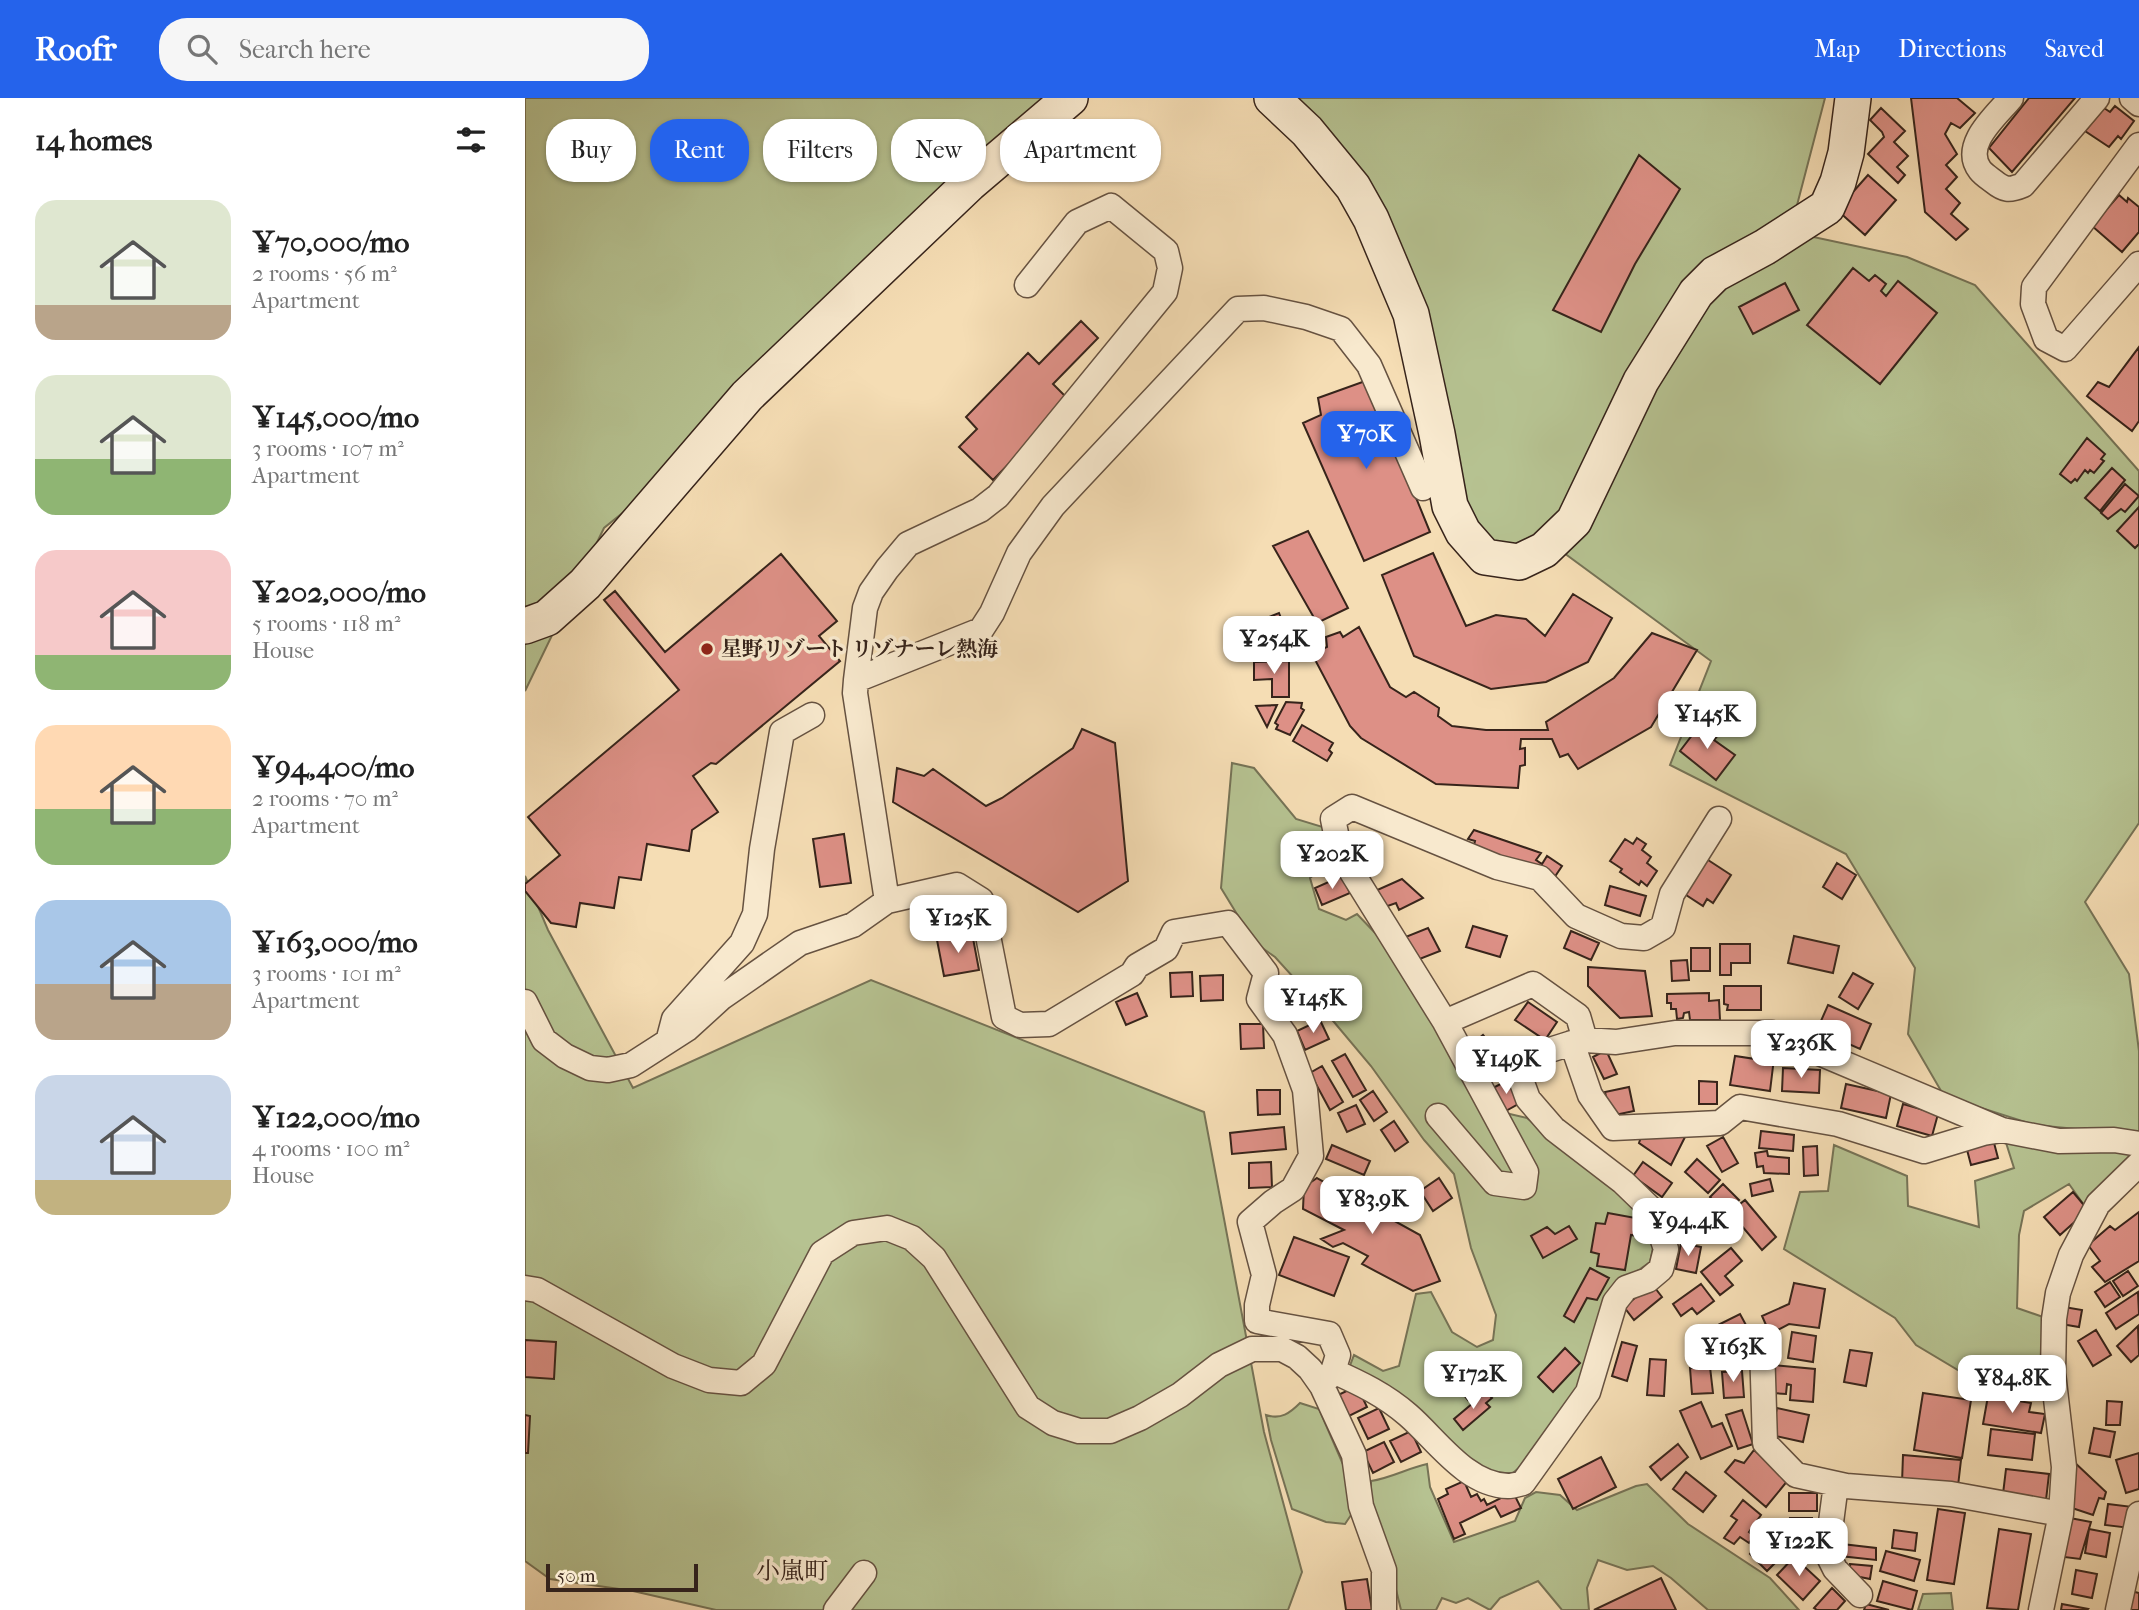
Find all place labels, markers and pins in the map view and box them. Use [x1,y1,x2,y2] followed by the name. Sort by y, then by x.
[1325,412,1407,471] pin: ¥70K
[1225,616,1323,676] pin: ¥254K
[721,637,998,661] place label: 星野リゾート リゾナーレ熱海
[699,641,715,657] marker: 星野リゾート リゾナーレ熱海
[1658,692,1756,751] pin: ¥145K
[1283,832,1381,891] pin: ¥202K
[909,896,1007,955] pin: ¥125K
[1264,976,1362,1035] pin: ¥145K
[1752,1020,1850,1080] pin: ¥236K
[1457,1037,1555,1096] pin: ¥149K
[1315,1176,1429,1236] pin: ¥83.9K
[1631,1198,1745,1258] pin: ¥94.4K
[1684,1324,1782,1384] pin: ¥163K
[1424,1352,1522,1411] pin: ¥172K
[1955,1356,2069,1415] pin: ¥84.8K
[1750,1518,1848,1578] pin: ¥122K

